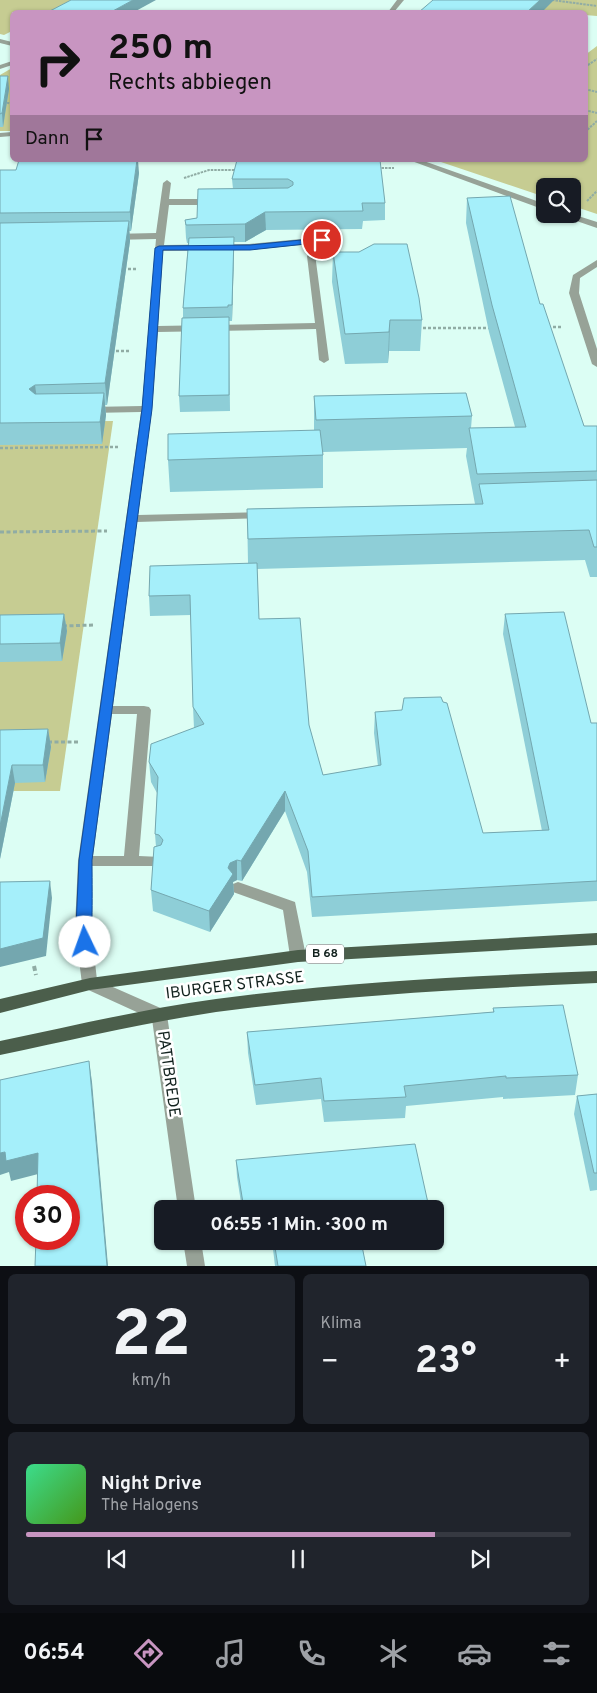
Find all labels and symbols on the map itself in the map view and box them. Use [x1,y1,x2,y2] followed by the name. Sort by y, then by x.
[301,219,343,261] pin
[58,915,110,967] position arrow
[306,944,344,964] road number: B 68
[165,968,305,1004] street label: IBURGER STRASSE
[152,1029,184,1119] street label: PATTBREDE
[15,1185,80,1250] speed limit sign: 30

